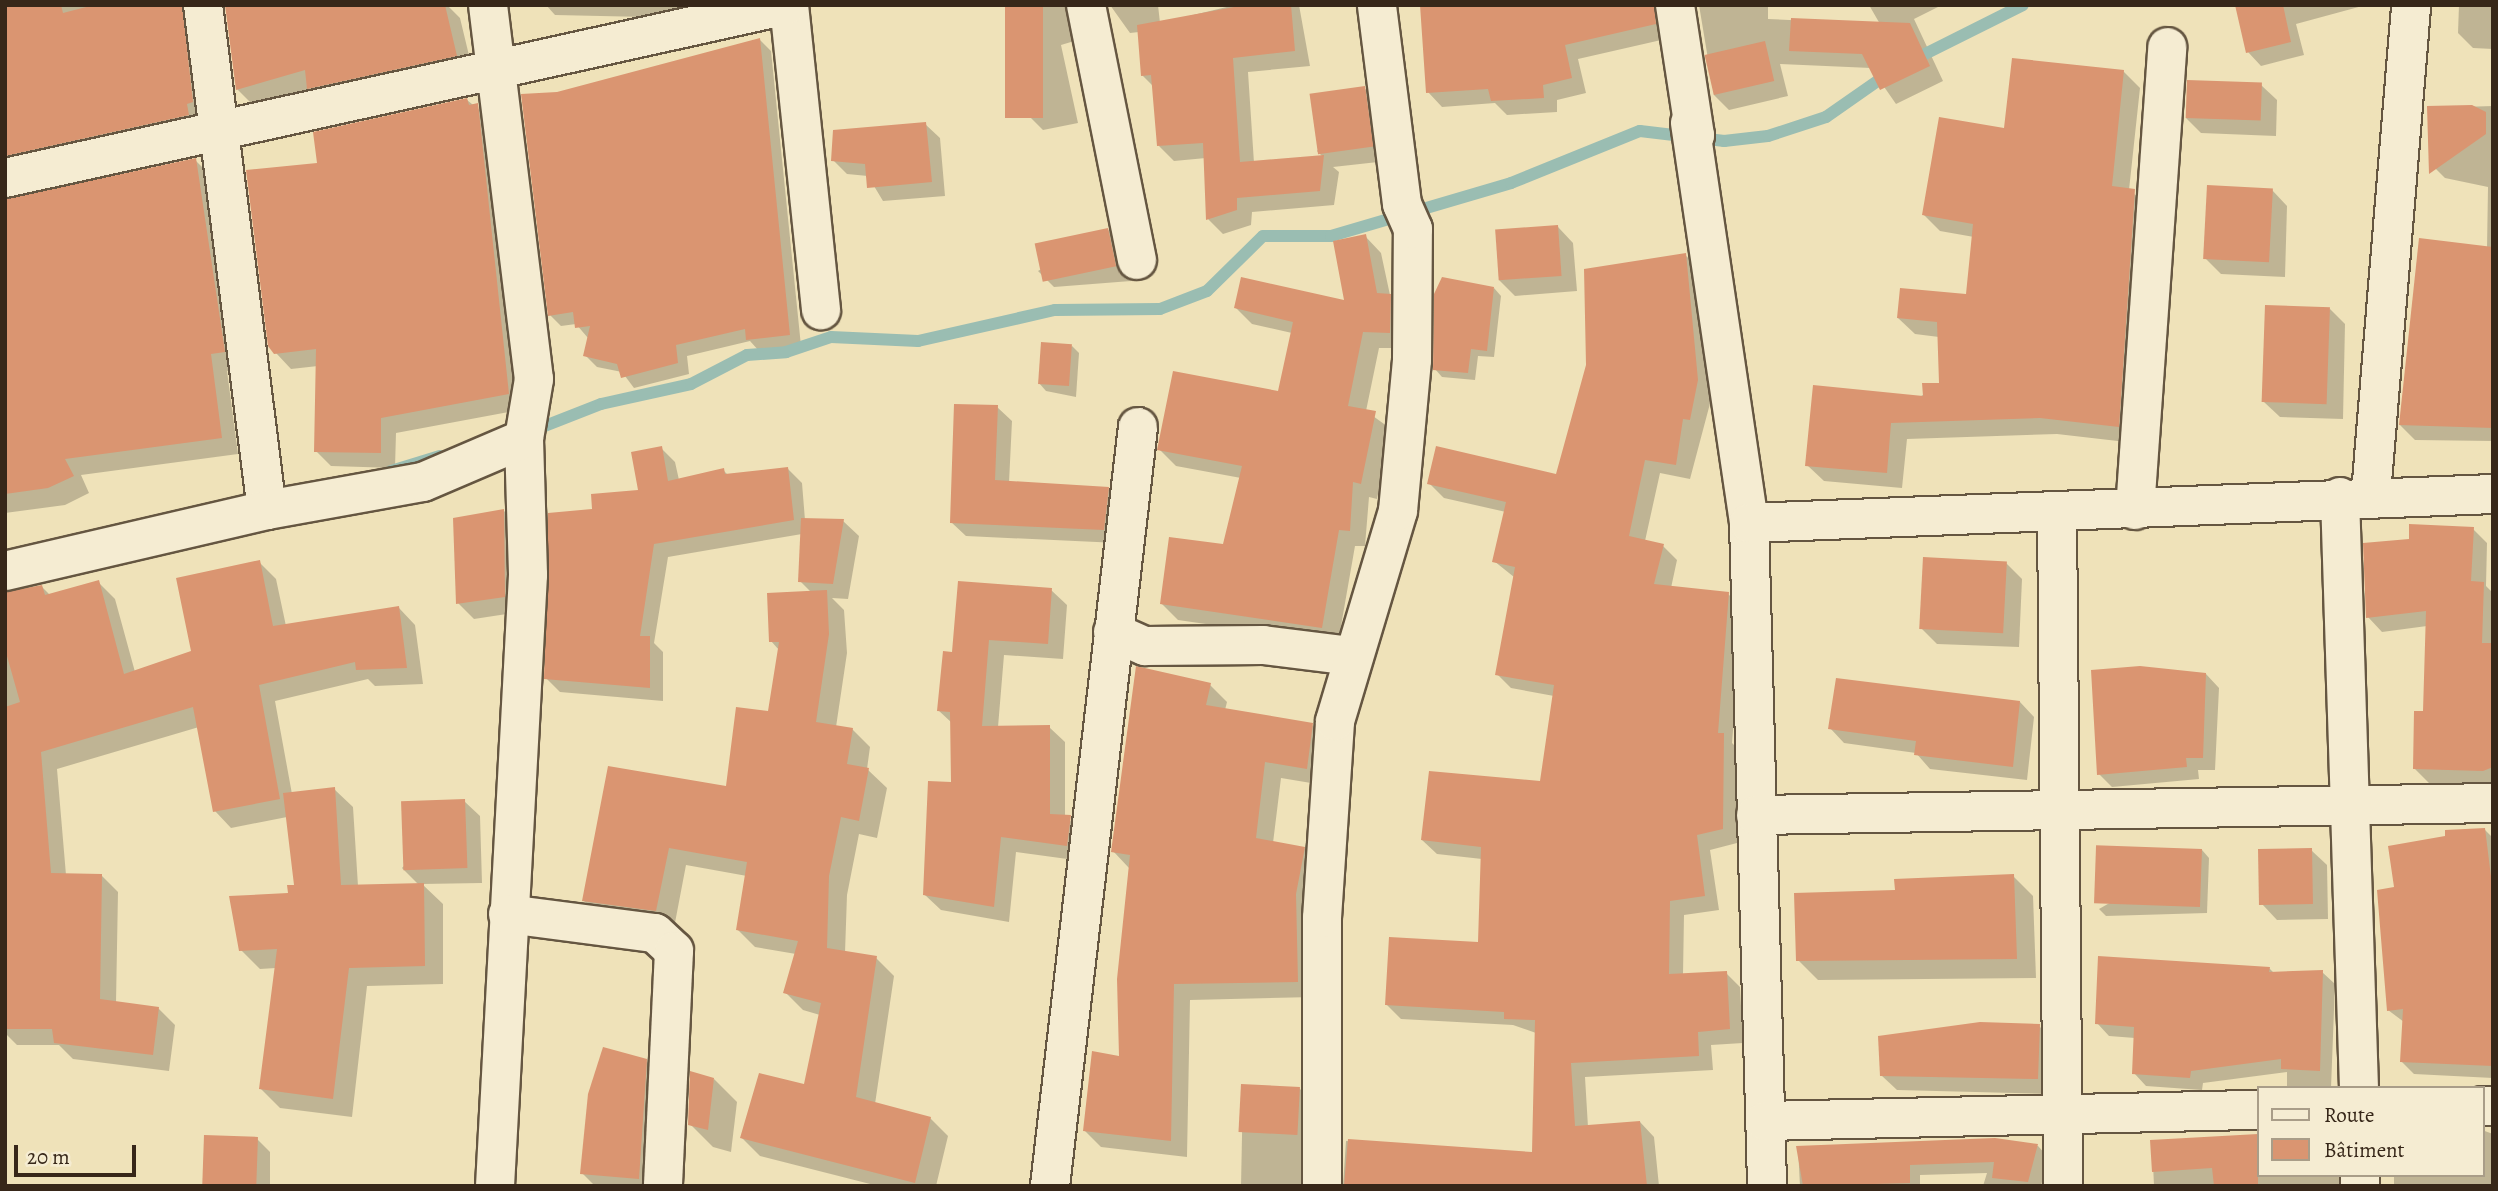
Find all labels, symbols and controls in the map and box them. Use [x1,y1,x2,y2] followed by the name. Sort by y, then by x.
[2256,1086,2484,1177] legend
[2324,1101,2374,1129] text: Route
[18,1132,140,1176] scale bar
[2324,1136,2405,1164] text: Bâtiment
[27,1143,70,1171] text: 20 m

